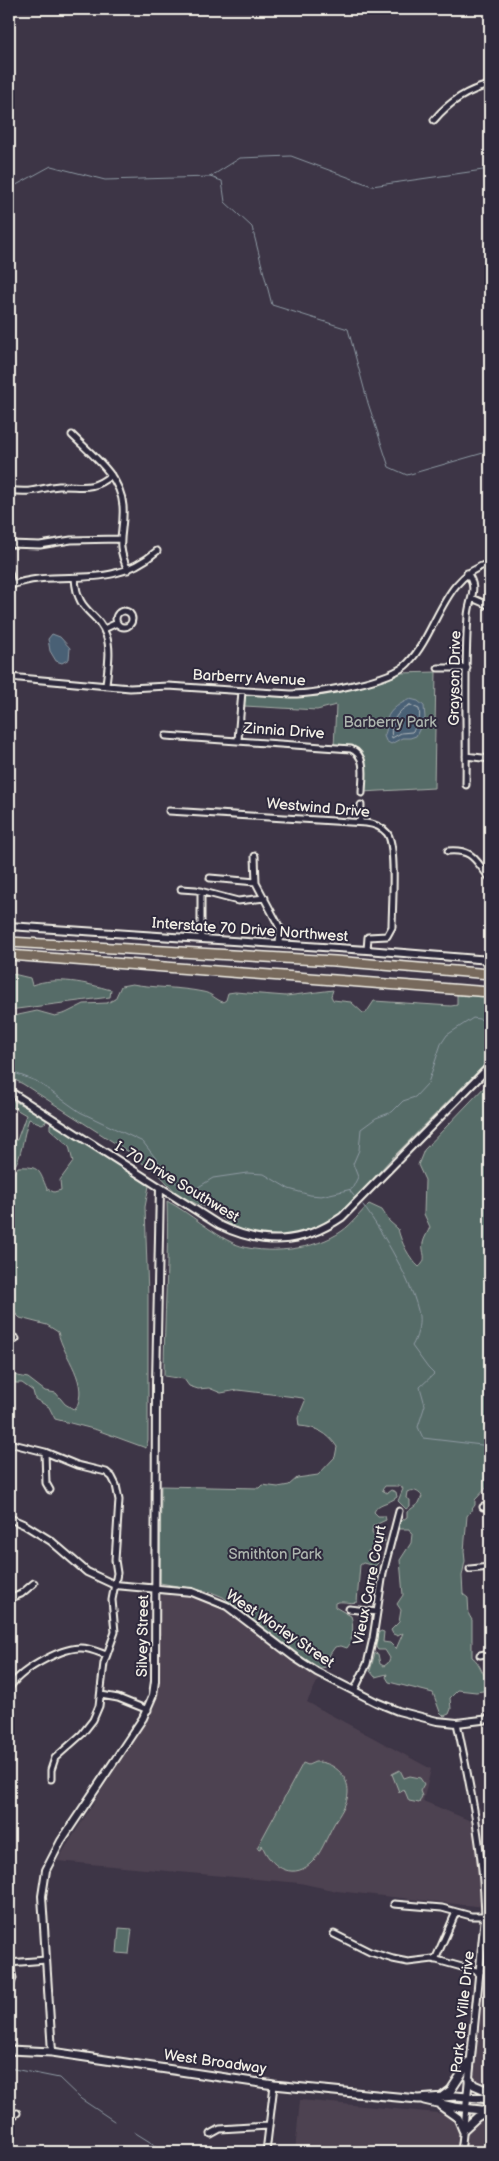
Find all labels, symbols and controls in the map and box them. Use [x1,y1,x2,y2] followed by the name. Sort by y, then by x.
[445,630,465,726] street label: Grayson Drive
[192,666,306,690] street label: Barberry Avenue
[343,713,437,732] park label: Barberry Park
[242,719,325,743] street label: Zinnia Drive
[266,794,371,822] street label: Westwind Drive
[151,914,349,946] street label: Interstate 70 Drive Northwest
[111,1137,243,1227] street label: I- 70 Drive Southwest
[349,1523,391,1646] street label: Vieux Carre Court
[228,1545,322,1564] park label: Smithton Park
[222,1586,338,1673] street label: West Worley Street
[133,1594,153,1677] street label: Silvey Street
[447,1950,479,2074] street label: Park de Ville Drive
[162,2045,268,2079] street label: West Broadway

